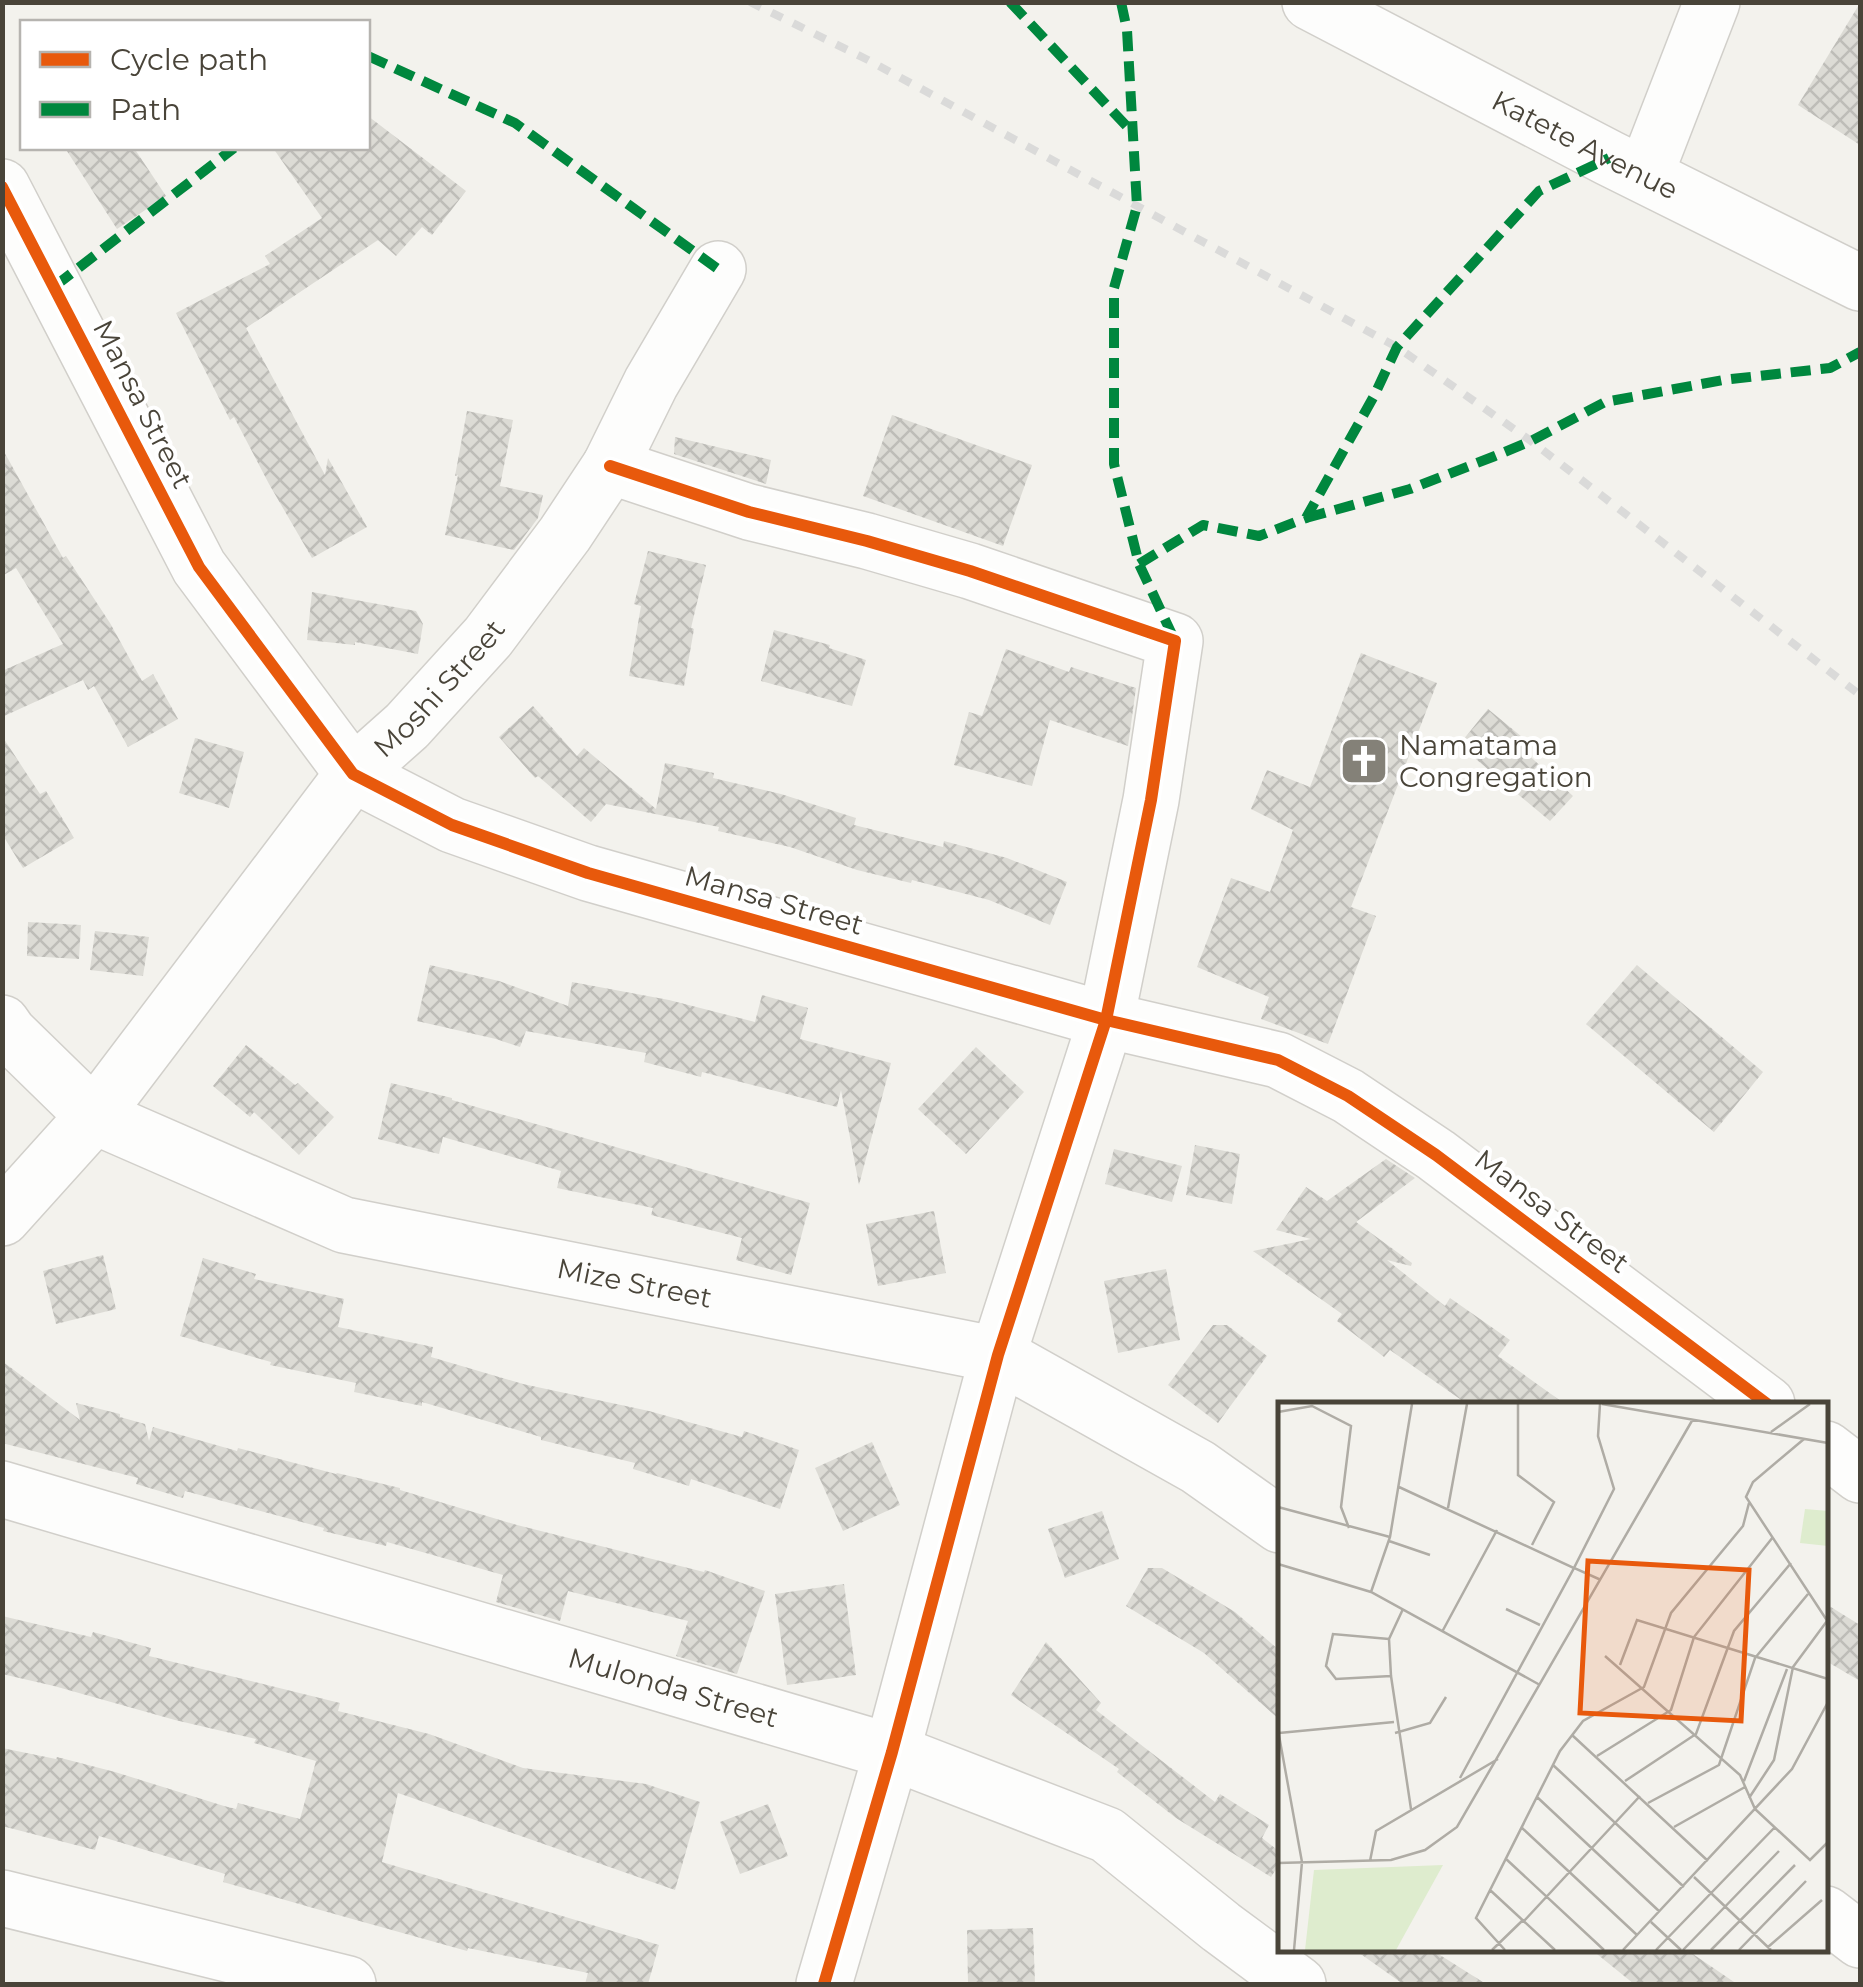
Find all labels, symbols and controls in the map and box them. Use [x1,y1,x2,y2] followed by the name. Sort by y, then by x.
[20,20,370,150] legend
[110,41,268,78] text: Cycle path
[1486,83,1684,207] street label: Katete Avenue
[110,91,181,128] text: Path
[86,314,200,494] street label: Mansa Street
[367,613,512,765] street label: Moshi Street
[1399,728,1593,794] place label: Namatama Congregation
[1338,735,1390,787] church icon: Namatama Congregation
[681,858,867,942] street label: Mansa Street
[1468,1142,1636,1280] street label: Mansa Street
[554,1251,715,1315] street label: Mize Street
[1278,1402,1828,1952] inset map
[564,1640,782,1734] street label: Mulonda Street

